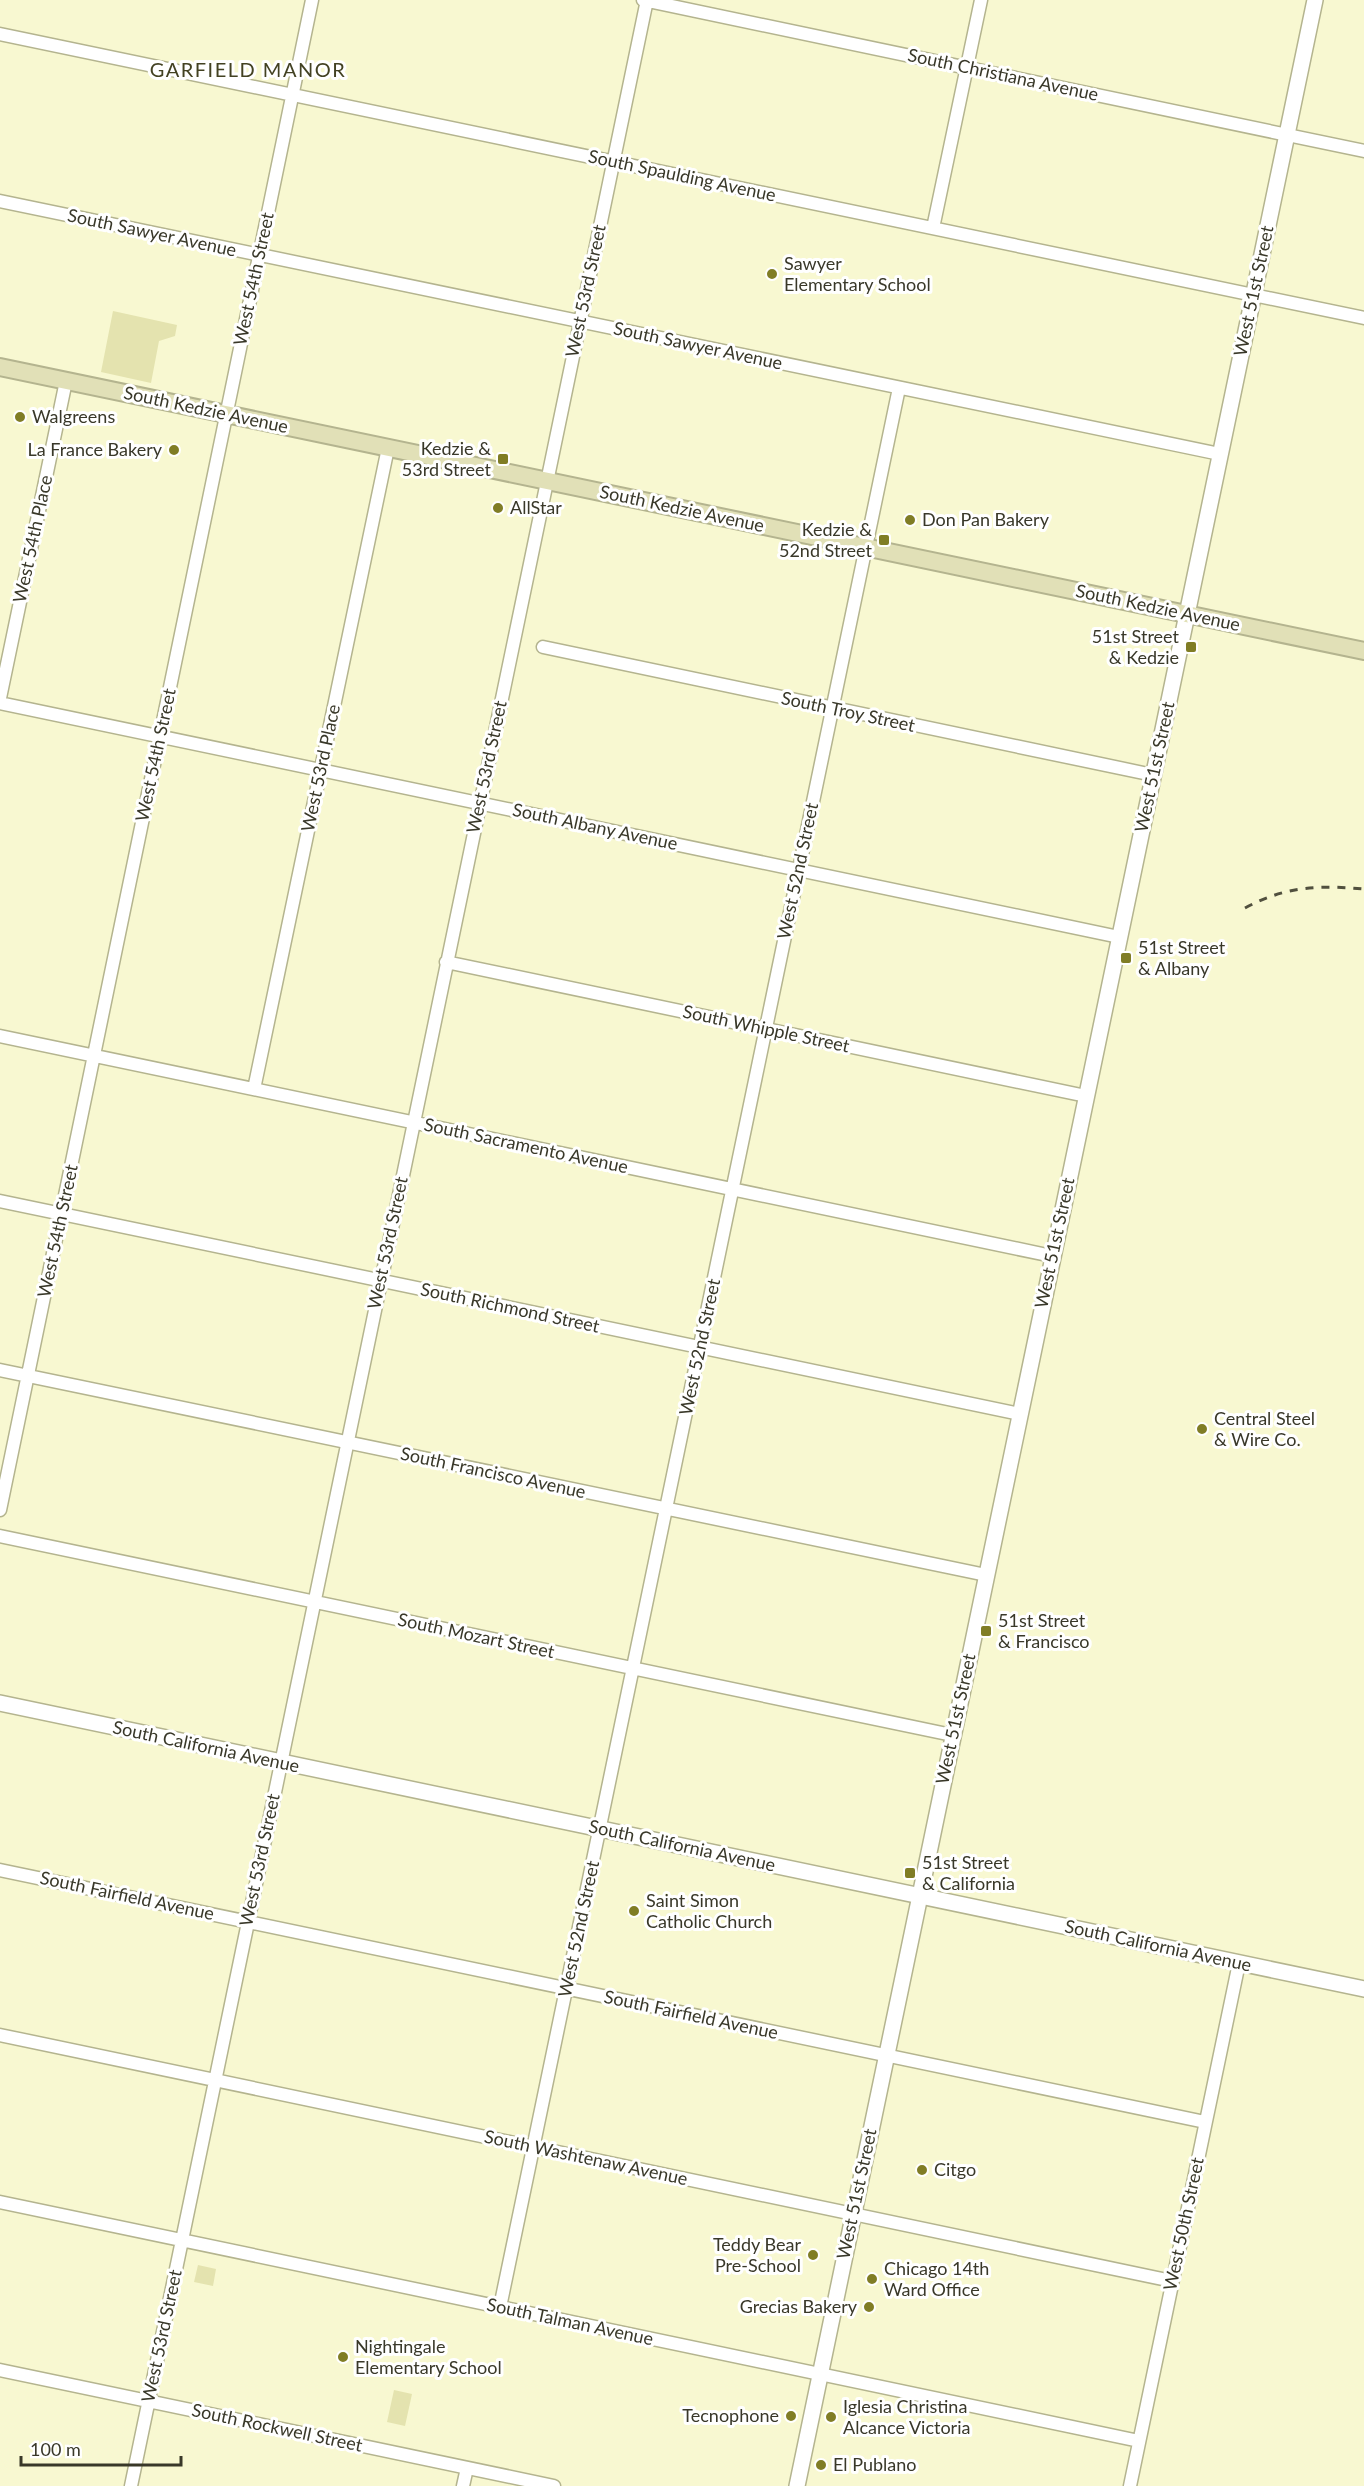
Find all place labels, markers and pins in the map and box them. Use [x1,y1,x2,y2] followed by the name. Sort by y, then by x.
[784,252,931,295] place label: Sawyer Elementary School
[765,267,779,281] marker: Sawyer Elementary School
[32,405,115,427] place label: Walgreens
[13,410,27,424] marker: Walgreens
[402,437,492,480] place label: Kedzie & 53rd Street
[27,438,163,460] place label: La France Bakery
[167,443,181,457] marker: La France Bakery
[496,452,510,466] marker: Kedzie & 53rd Street
[510,496,562,518] place label: AllStar
[491,501,505,515] marker: AllStar
[922,508,1050,530] place label: Don Pan Bakery
[903,513,917,527] marker: Don Pan Bakery
[779,518,873,561] place label: Kedzie & 52nd Street
[877,533,891,547] marker: Kedzie & 52nd Street
[1092,625,1180,668] place label: 51st Street & Kedzie
[1184,640,1198,654] marker: 51st Street & Kedzie
[1138,936,1226,979] place label: 51st Street & Albany
[1119,951,1133,965] marker: 51st Street & Albany
[1214,1407,1315,1450] place label: Central Steel & Wire Co.
[1195,1422,1209,1436] marker: Central Steel & Wire Co.
[998,1609,1090,1652] place label: 51st Street & Francisco
[979,1624,993,1638] marker: 51st Street & Francisco
[922,1851,1015,1894] place label: 51st Street & California
[903,1866,917,1880] marker: 51st Street & California
[646,1889,772,1932] place label: Saint Simon Catholic Church
[627,1904,641,1918] marker: Saint Simon Catholic Church
[934,2158,976,2180] place label: Citgo
[915,2163,929,2177] marker: Citgo
[713,2233,801,2276] place label: Teddy Bear Pre-School
[806,2248,820,2262] marker: Teddy Bear Pre-School
[884,2257,989,2300] place label: Chicago 14th Ward Office
[865,2272,879,2286] marker: Chicago 14th Ward Office
[740,2295,858,2317] place label: Grecias Bakery
[862,2300,876,2314] marker: Grecias Bakery
[355,2335,502,2378] place label: Nightingale Elementary School
[336,2350,350,2364] marker: Nightingale Elementary School
[843,2395,970,2438] place label: Iglesia Christina Alcance Victoria
[682,2404,779,2426] place label: Tecnophone
[784,2409,798,2423] marker: Tecnophone
[824,2410,838,2424] marker: Iglesia Christina Alcance Victoria
[833,2453,916,2475] place label: El Publano
[814,2458,828,2472] marker: El Publano

